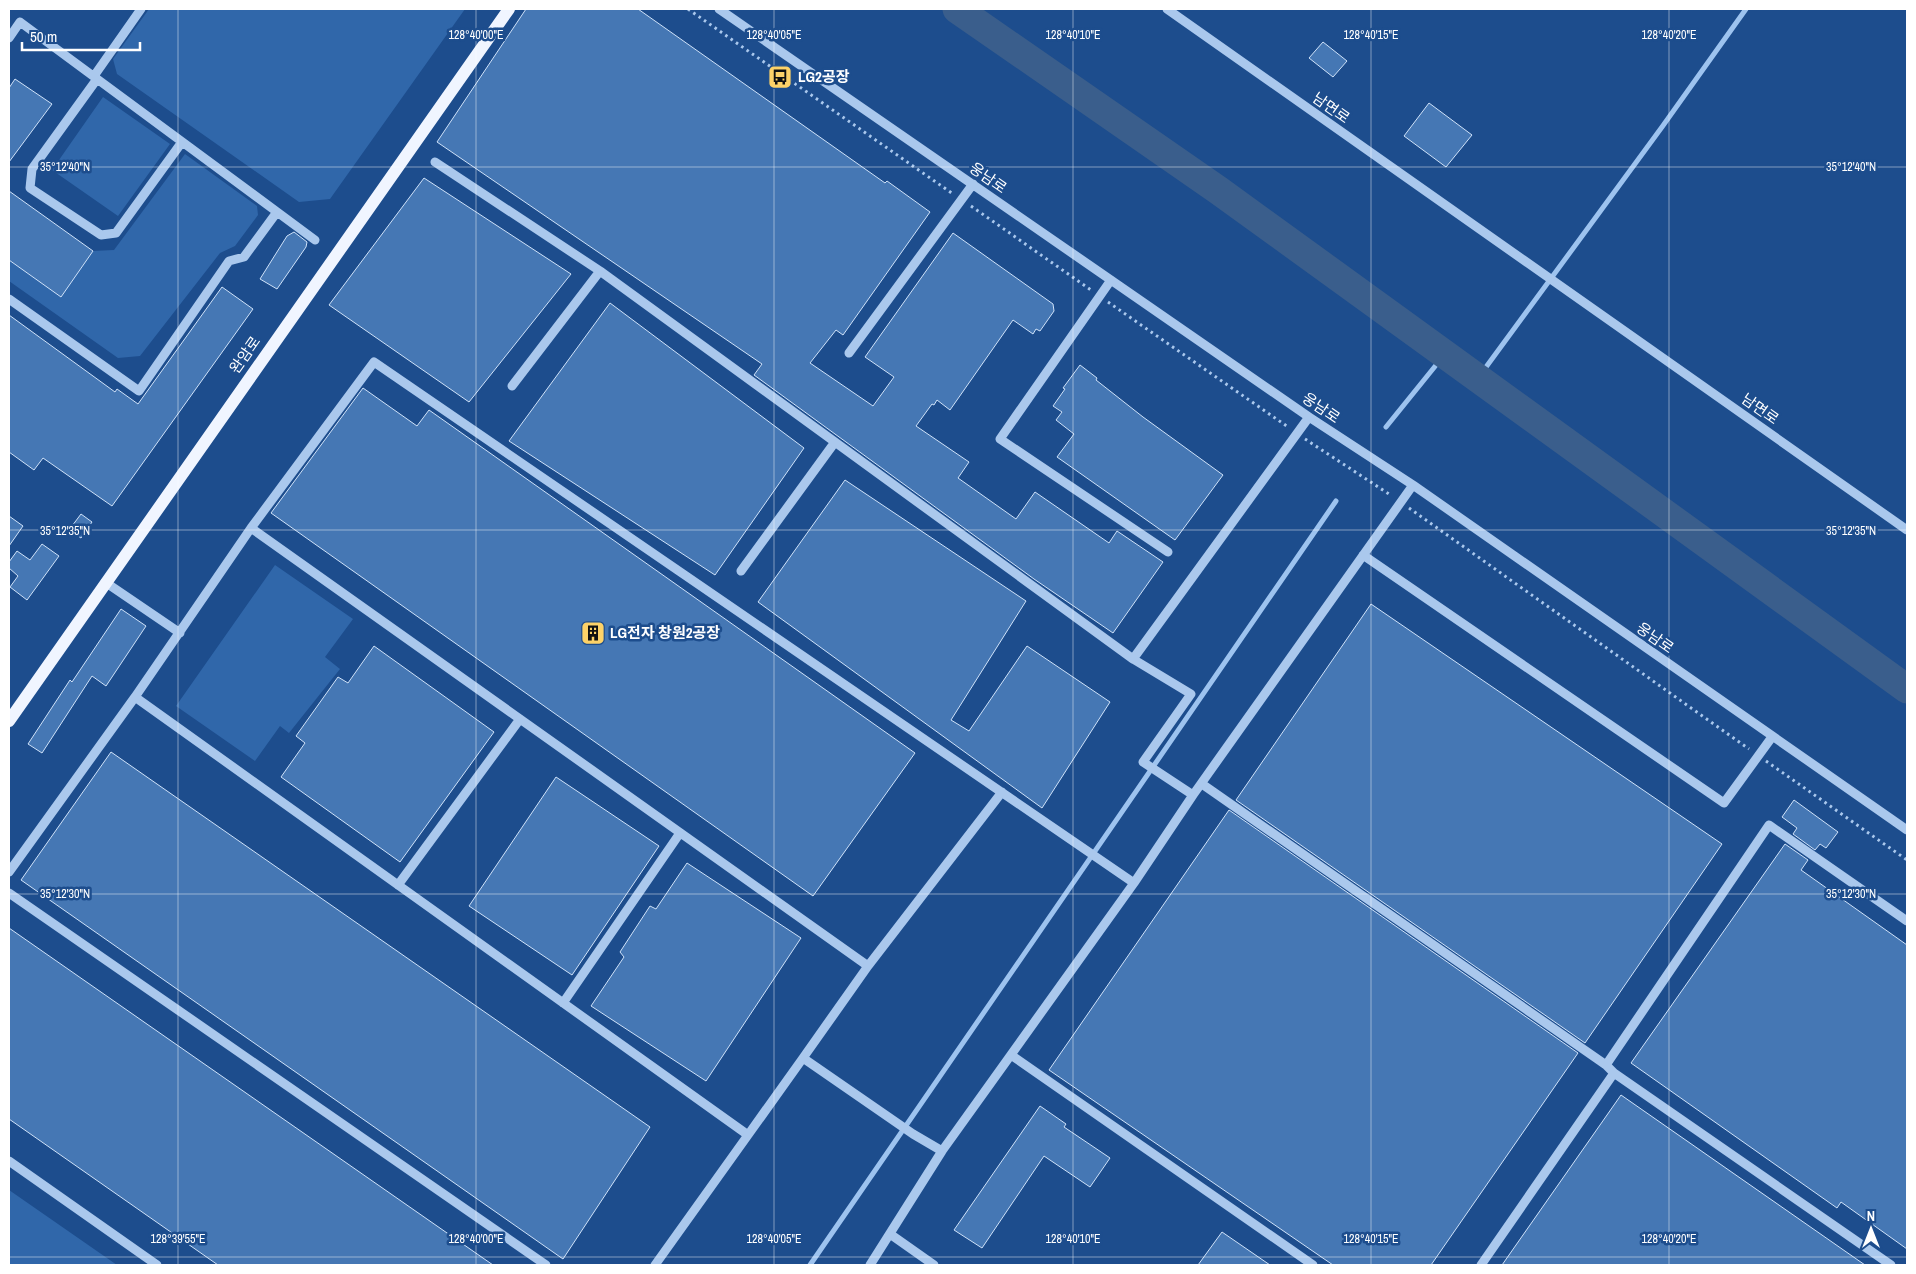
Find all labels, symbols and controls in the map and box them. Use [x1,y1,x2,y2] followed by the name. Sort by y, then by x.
[22,20,140,52] scale bar
[30,26,57,47] text: 50 m
[448,27,504,43] text: 128°40'00"E
[746,27,802,43] text: 128°40'05"E
[1045,27,1101,43] text: 128°40'10"E
[1343,27,1399,43] text: 128°40'15"E
[1641,27,1697,43] text: 128°40'20"E
[767,64,793,90] bus stop icon: LG2공장
[798,66,850,87] place label: LG2공장
[1308,87,1354,128] street label: 남면로
[965,157,1011,198] street label: 웅남로
[40,159,90,175] text: 35°12'40"N
[1826,159,1876,175] text: 35°12'40"N
[224,332,265,378] street label: 완암로
[1298,387,1344,428] street label: 웅남로
[1737,388,1783,429] street label: 남면로
[40,523,90,539] text: 35°12'35"N
[1826,523,1876,539] text: 35°12'35"N
[1632,617,1678,658] street label: 웅남로
[580,620,606,646] building icon: LG전자 창원2공장
[610,622,720,643] place label: LG전자 창원2공장
[40,886,90,902] text: 35°12'30"N
[1826,886,1876,902] text: 35°12'30"N
[1846,1204,1896,1254] north arrow
[1867,1207,1875,1225] text: N
[150,1231,206,1247] text: 128°39'55"E
[448,1231,504,1247] text: 128°40'00"E
[746,1231,802,1247] text: 128°40'05"E
[1045,1231,1101,1247] text: 128°40'10"E
[1343,1231,1399,1247] text: 128°40'15"E
[1641,1231,1697,1247] text: 128°40'20"E

